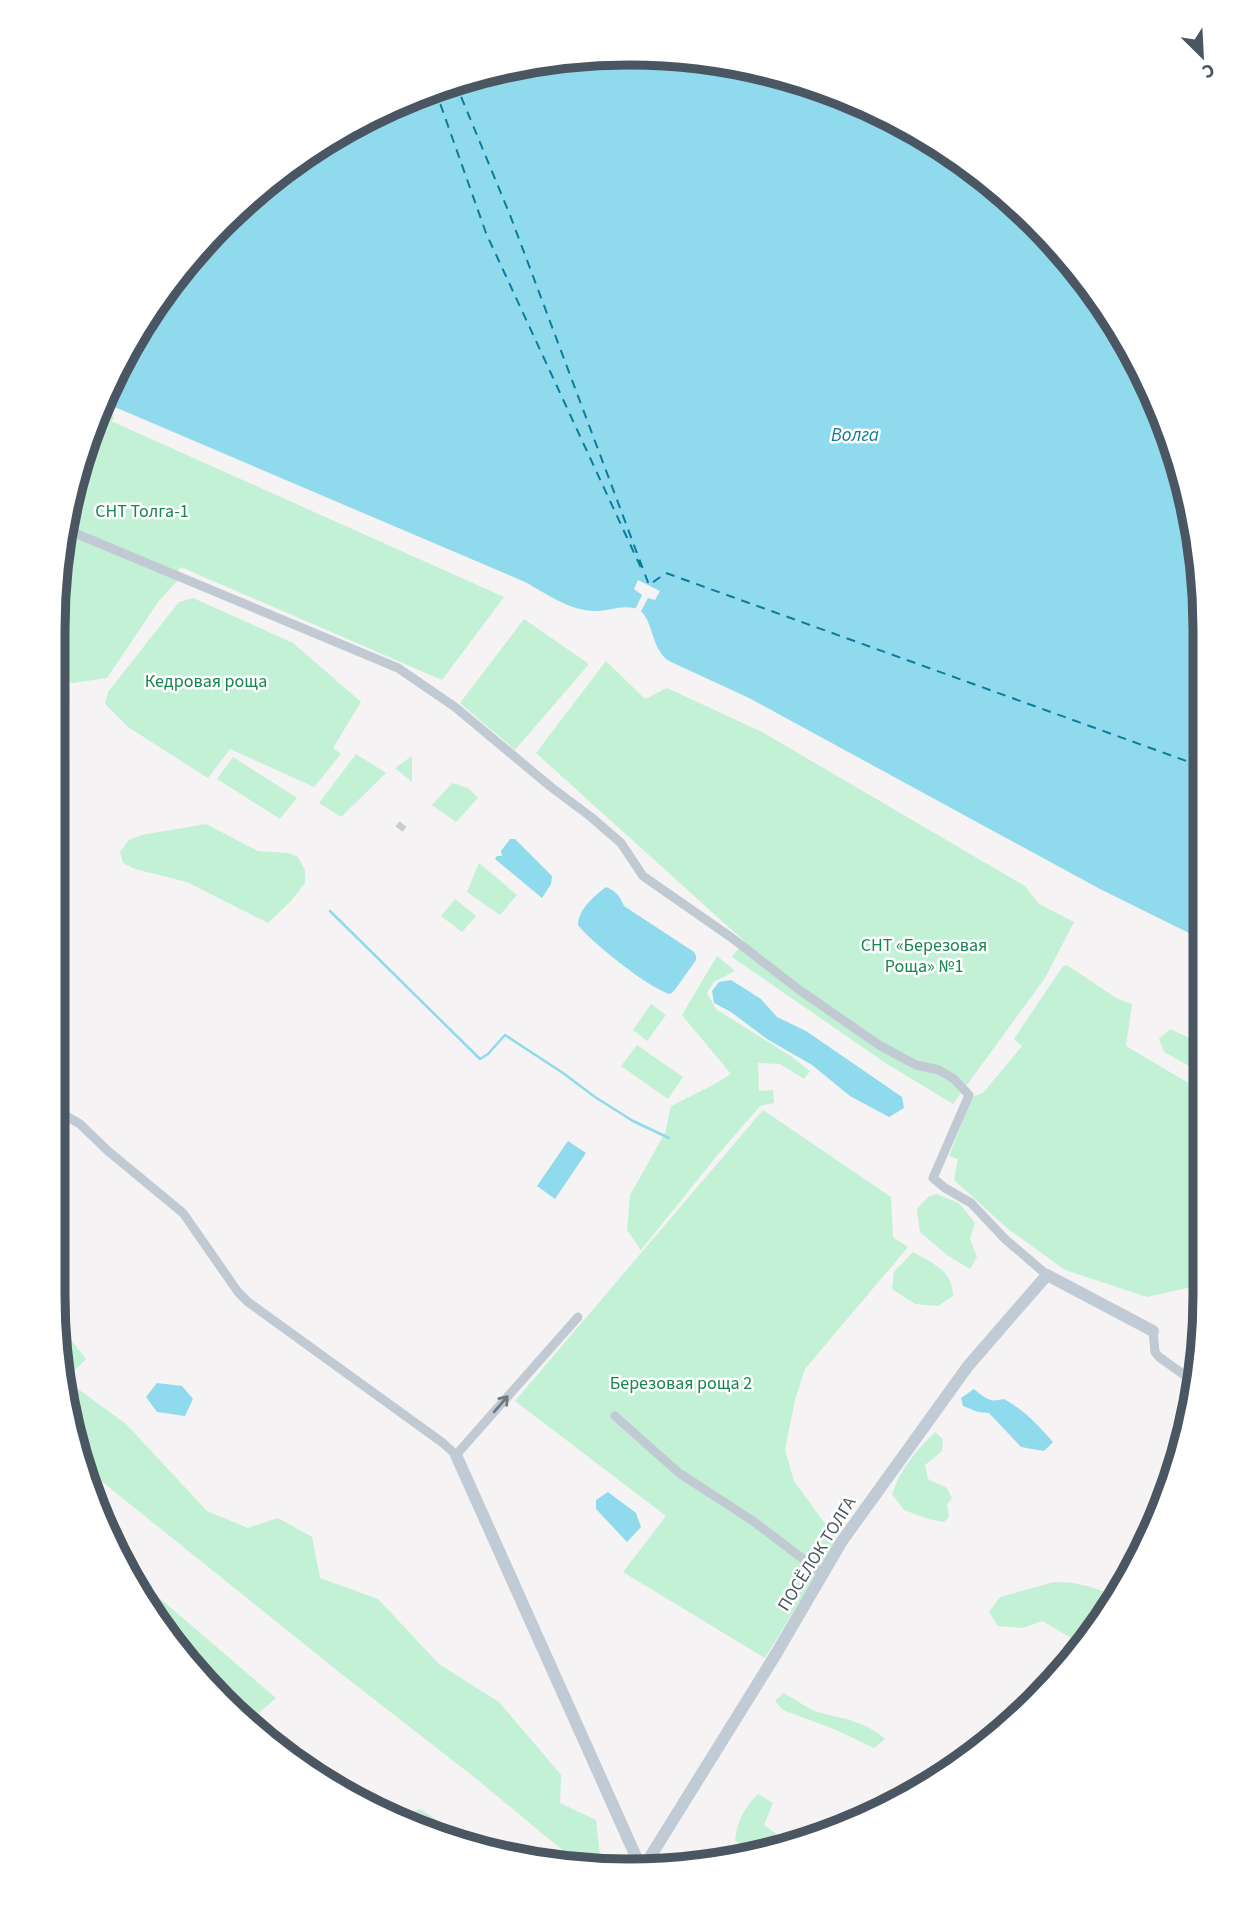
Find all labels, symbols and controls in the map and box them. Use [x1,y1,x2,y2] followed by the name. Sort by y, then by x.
[1167,21,1237,91] north arrow
[1198,56,1219,85] text: С
[831,422,879,449] water label: Волга
[95,499,189,524] park label: СНТ Толга-1
[145,669,267,694] park label: Кедровая роща
[861,933,987,979] park label: СНТ «Березовая Роща» №1
[610,1371,752,1396] park label: Березовая роща 2
[493,1395,509,1413] one-way arrow
[772,1492,862,1616] street label: ПОСЁЛОК ТОЛГА

